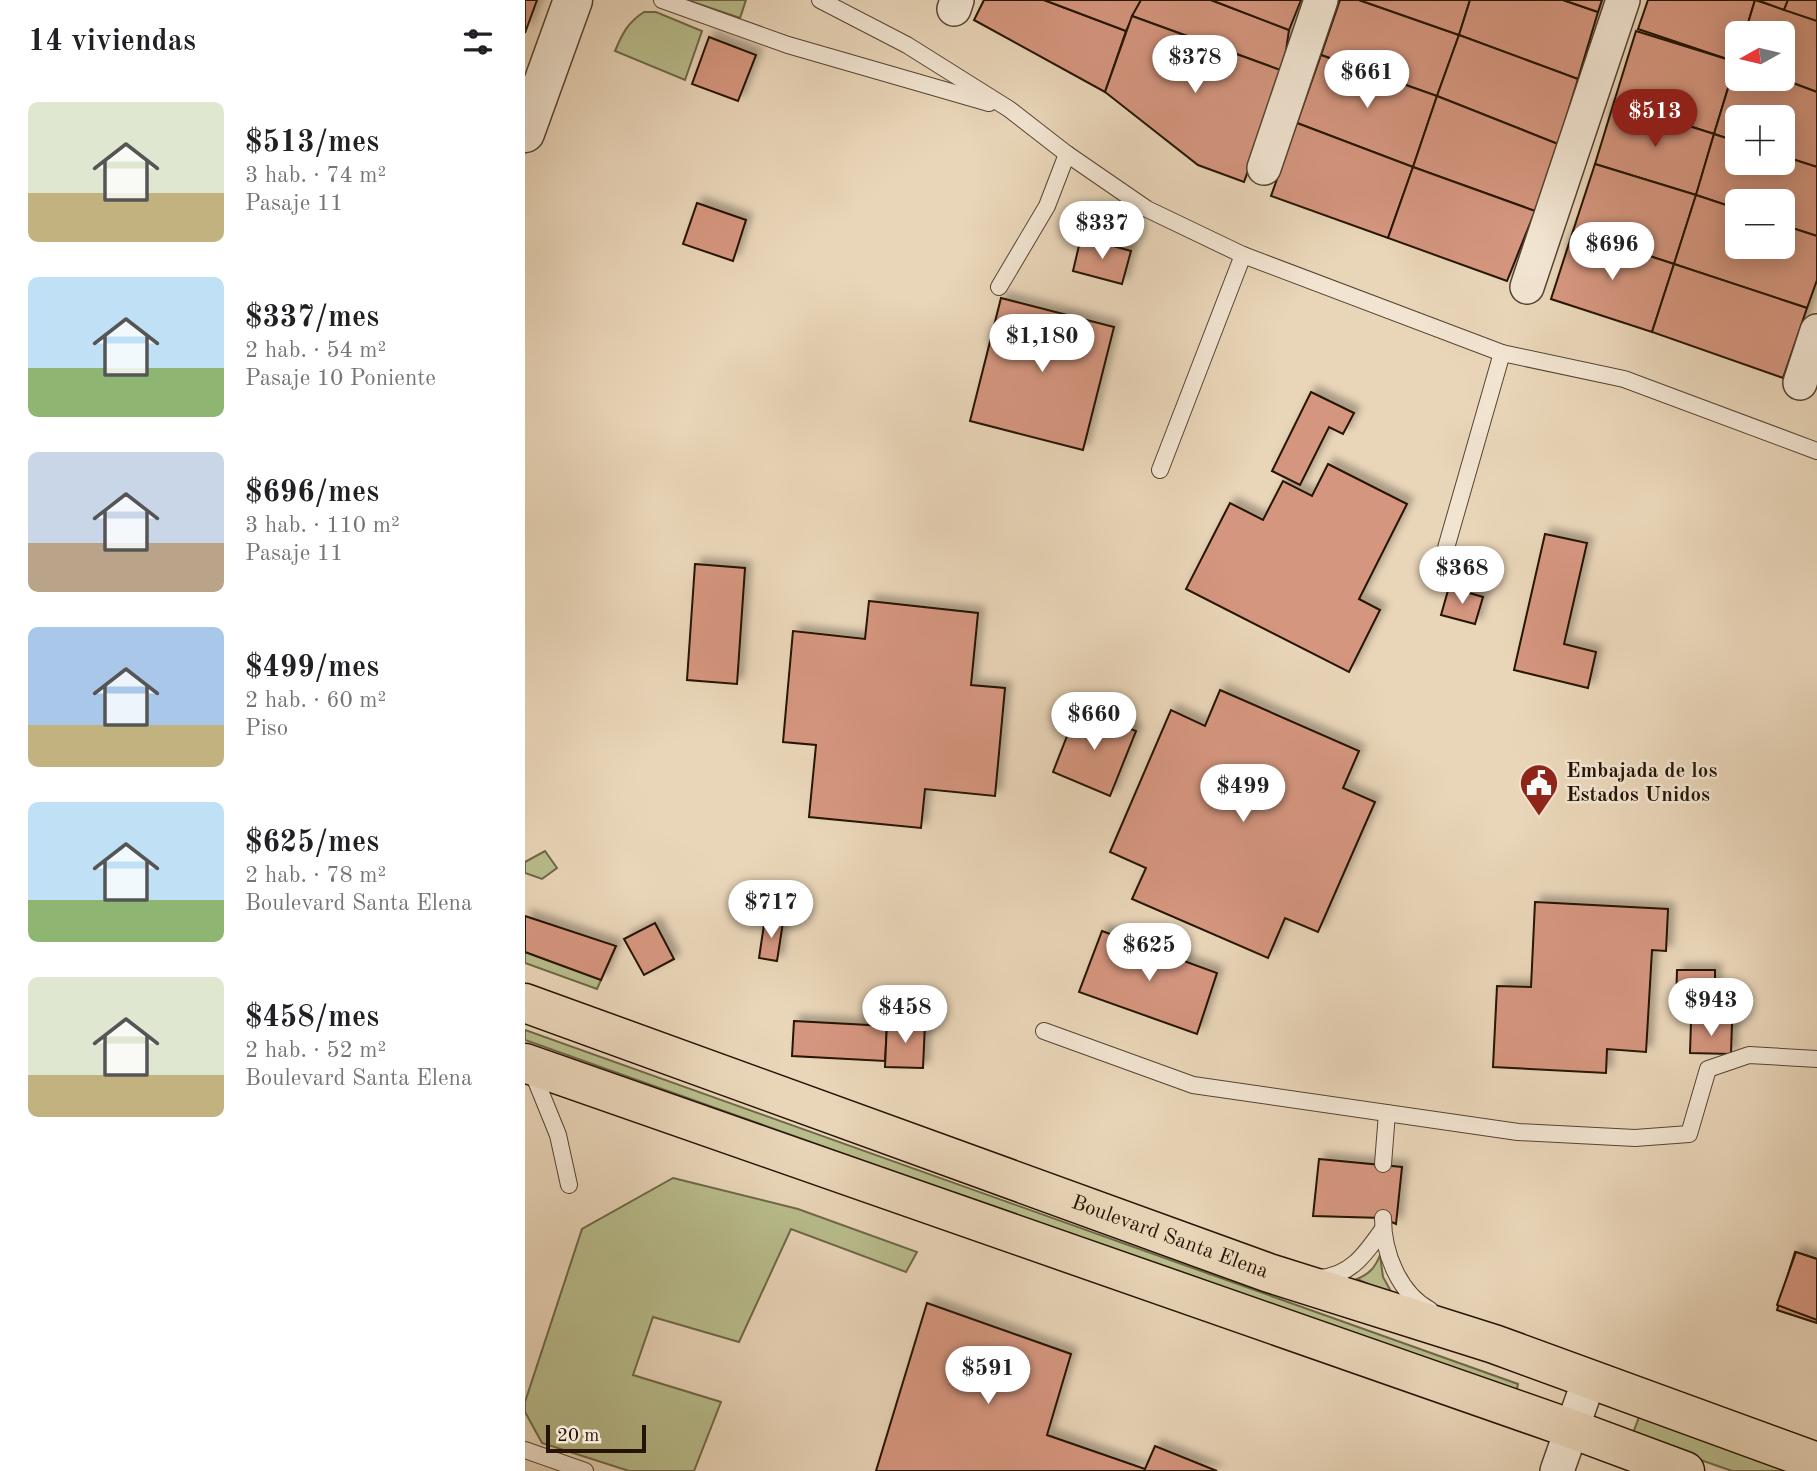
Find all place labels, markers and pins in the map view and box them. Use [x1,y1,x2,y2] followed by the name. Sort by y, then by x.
[1154,36,1236,95] pin: $378
[1326,50,1408,110] pin: $661
[1614,90,1696,149] pin: $513
[1061,202,1143,261] pin: $337
[1571,222,1653,282] pin: $696
[985,314,1099,374] pin: $1,180
[1421,546,1503,606] pin: $368
[1053,692,1135,752] pin: $660
[1566,761,1717,806] place label: Embajada de los Estados Unidos
[1518,762,1560,817] public building icon: Embajada de los Estados Unidos
[1202,764,1284,824] pin: $499
[730,880,812,940] pin: $717
[1108,923,1190,983] pin: $625
[1670,978,1752,1038] pin: $943
[864,986,946,1045] pin: $458
[947,1346,1029,1406] pin: $591

